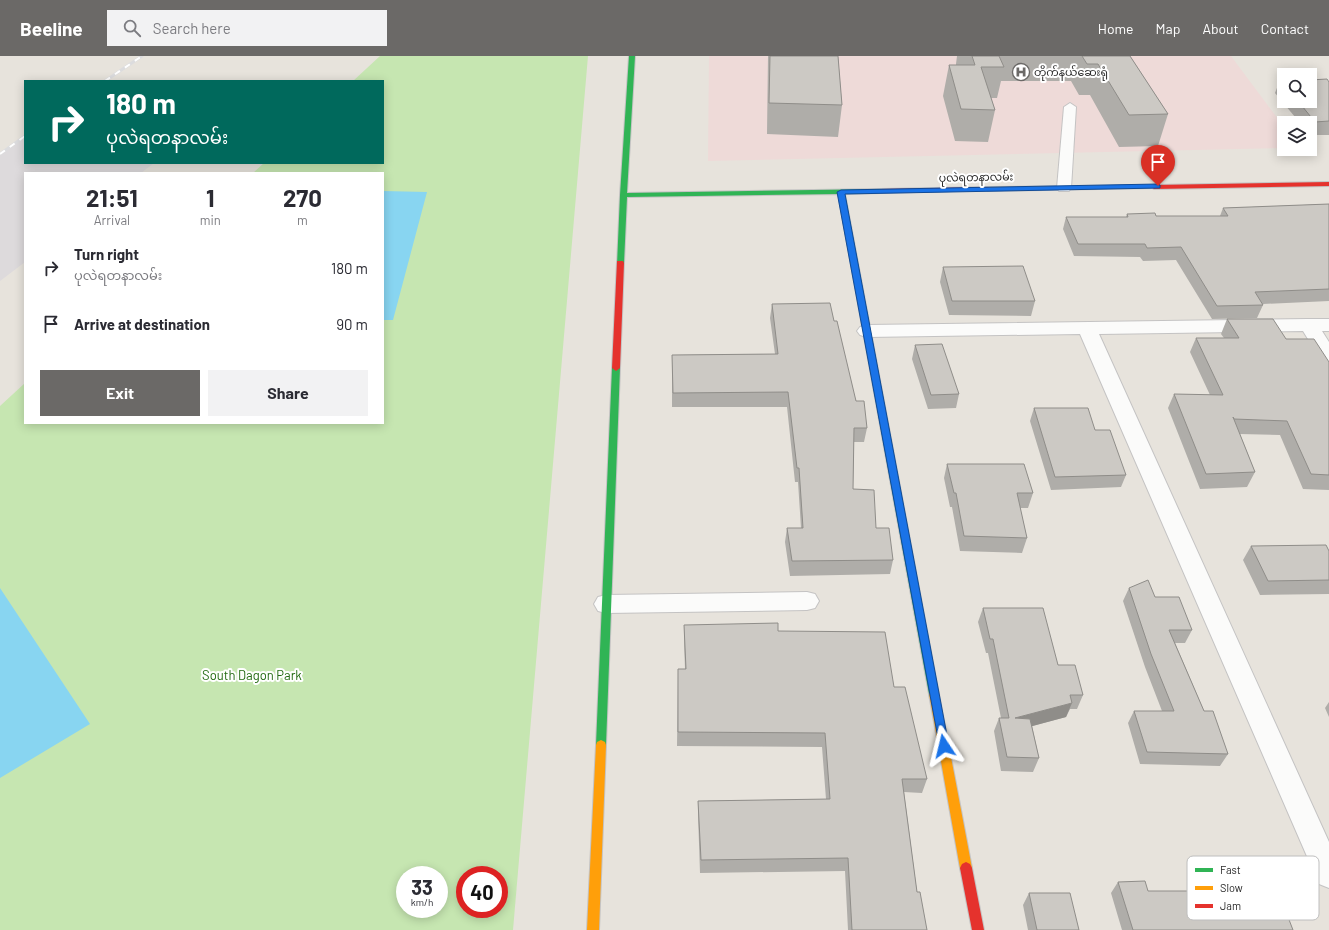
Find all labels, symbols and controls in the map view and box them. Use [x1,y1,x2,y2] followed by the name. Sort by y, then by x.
[107,10,387,46] search box
[20,17,83,40] text: Beeline
[121,17,143,39] icon: search
[153,19,231,37] text: Search here
[1098,20,1134,37] text: Home
[1156,20,1180,37] text: Map
[1202,20,1239,37] text: About
[1261,20,1309,37] text: Contact
[1011,62,1031,82] hospital icon: တိုက်နယ်ဆေးရုံ
[1034,65,1108,81] place label: တိုက်နယ်ဆေးရုံ
[1277,68,1317,156] map controls
[1277,68,1317,108] button: search
[106,86,176,120] text: 180 m
[40,96,92,148] icon: right
[1277,116,1317,156] button: layers
[106,126,228,148] text: ပုလဲရတနာလမ်း
[1141,145,1175,186] pin
[1147,151,1169,173] icon: arrive
[939,169,1014,187] street label: ပုလဲရတနာလမ်း
[86,183,138,212] text: 21:51
[206,183,215,212] text: 1
[283,183,322,212] text: 270
[94,212,130,228] text: Arrival
[200,212,221,228] text: min
[297,212,308,228] text: m
[74,245,139,263] text: Turn right
[40,257,62,279] icon: right
[331,259,368,277] text: 180 m
[74,267,162,283] text: ပုလဲရတနာလမ်း
[40,313,62,335] icon: arrive
[74,315,210,333] text: Arrive at destination
[336,315,368,333] text: 90 m
[40,370,200,416] button: Exit
[208,370,368,416] button: Share
[202,667,302,683] park label: South Dagon Park
[923,725,965,767] position arrow
[1187,856,1319,920] legend
[1220,863,1241,876] text: Fast
[456,866,508,918] speed limit sign: 40
[411,875,433,899] text: 33
[1220,881,1243,894] text: Slow
[411,896,433,908] text: km/h
[1220,899,1241,912] text: Jam

